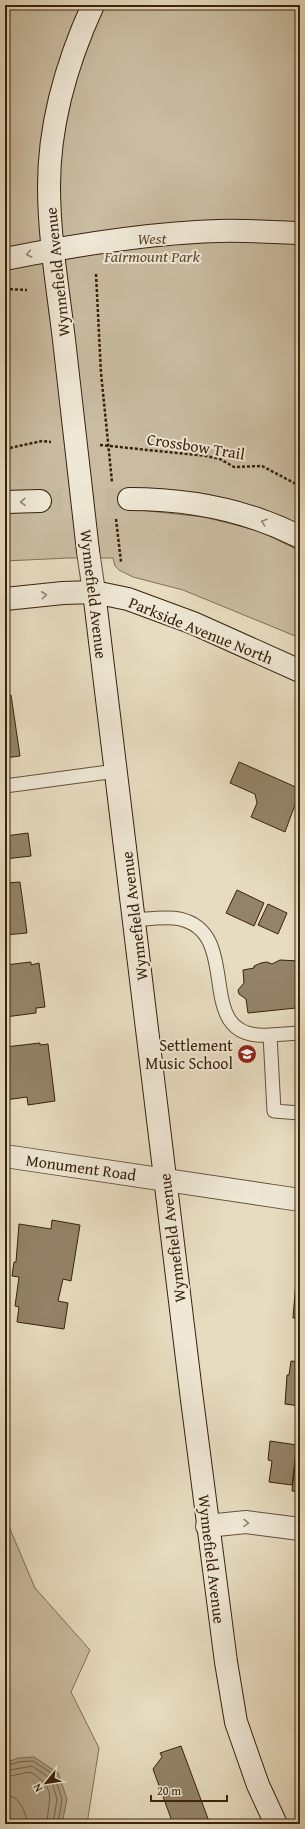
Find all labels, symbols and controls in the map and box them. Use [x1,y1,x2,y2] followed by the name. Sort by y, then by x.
[38,206,76,338] street label: Wynnefield Avenue
[103,226,201,268] park label: West Fairmount Park
[26,250,32,258] one-way arrow
[145,426,247,466] street label: Crossbow Trail
[20,497,26,506] one-way arrow
[261,518,268,527] one-way arrow
[74,528,114,660] street label: Wynnefield Avenue
[41,590,47,599] one-way arrow
[125,590,277,670] street label: Parkside Avenue North
[114,850,154,982] street label: Wynnefield Avenue
[145,1033,234,1075] place label: Settlement Music School
[236,1043,258,1065] school or university icon: Settlement Music School
[24,1147,138,1187] street label: Monument Road
[152,1172,192,1304] street label: Wynnefield Avenue
[192,1493,232,1625] street label: Wynnefield Avenue
[243,1519,249,1527] one-way arrow
[26,1763,66,1803] north arrow
[151,1777,227,1803] scale bar
[28,1780,46,1795] text: N
[157,1782,181,1799] text: 20 m

